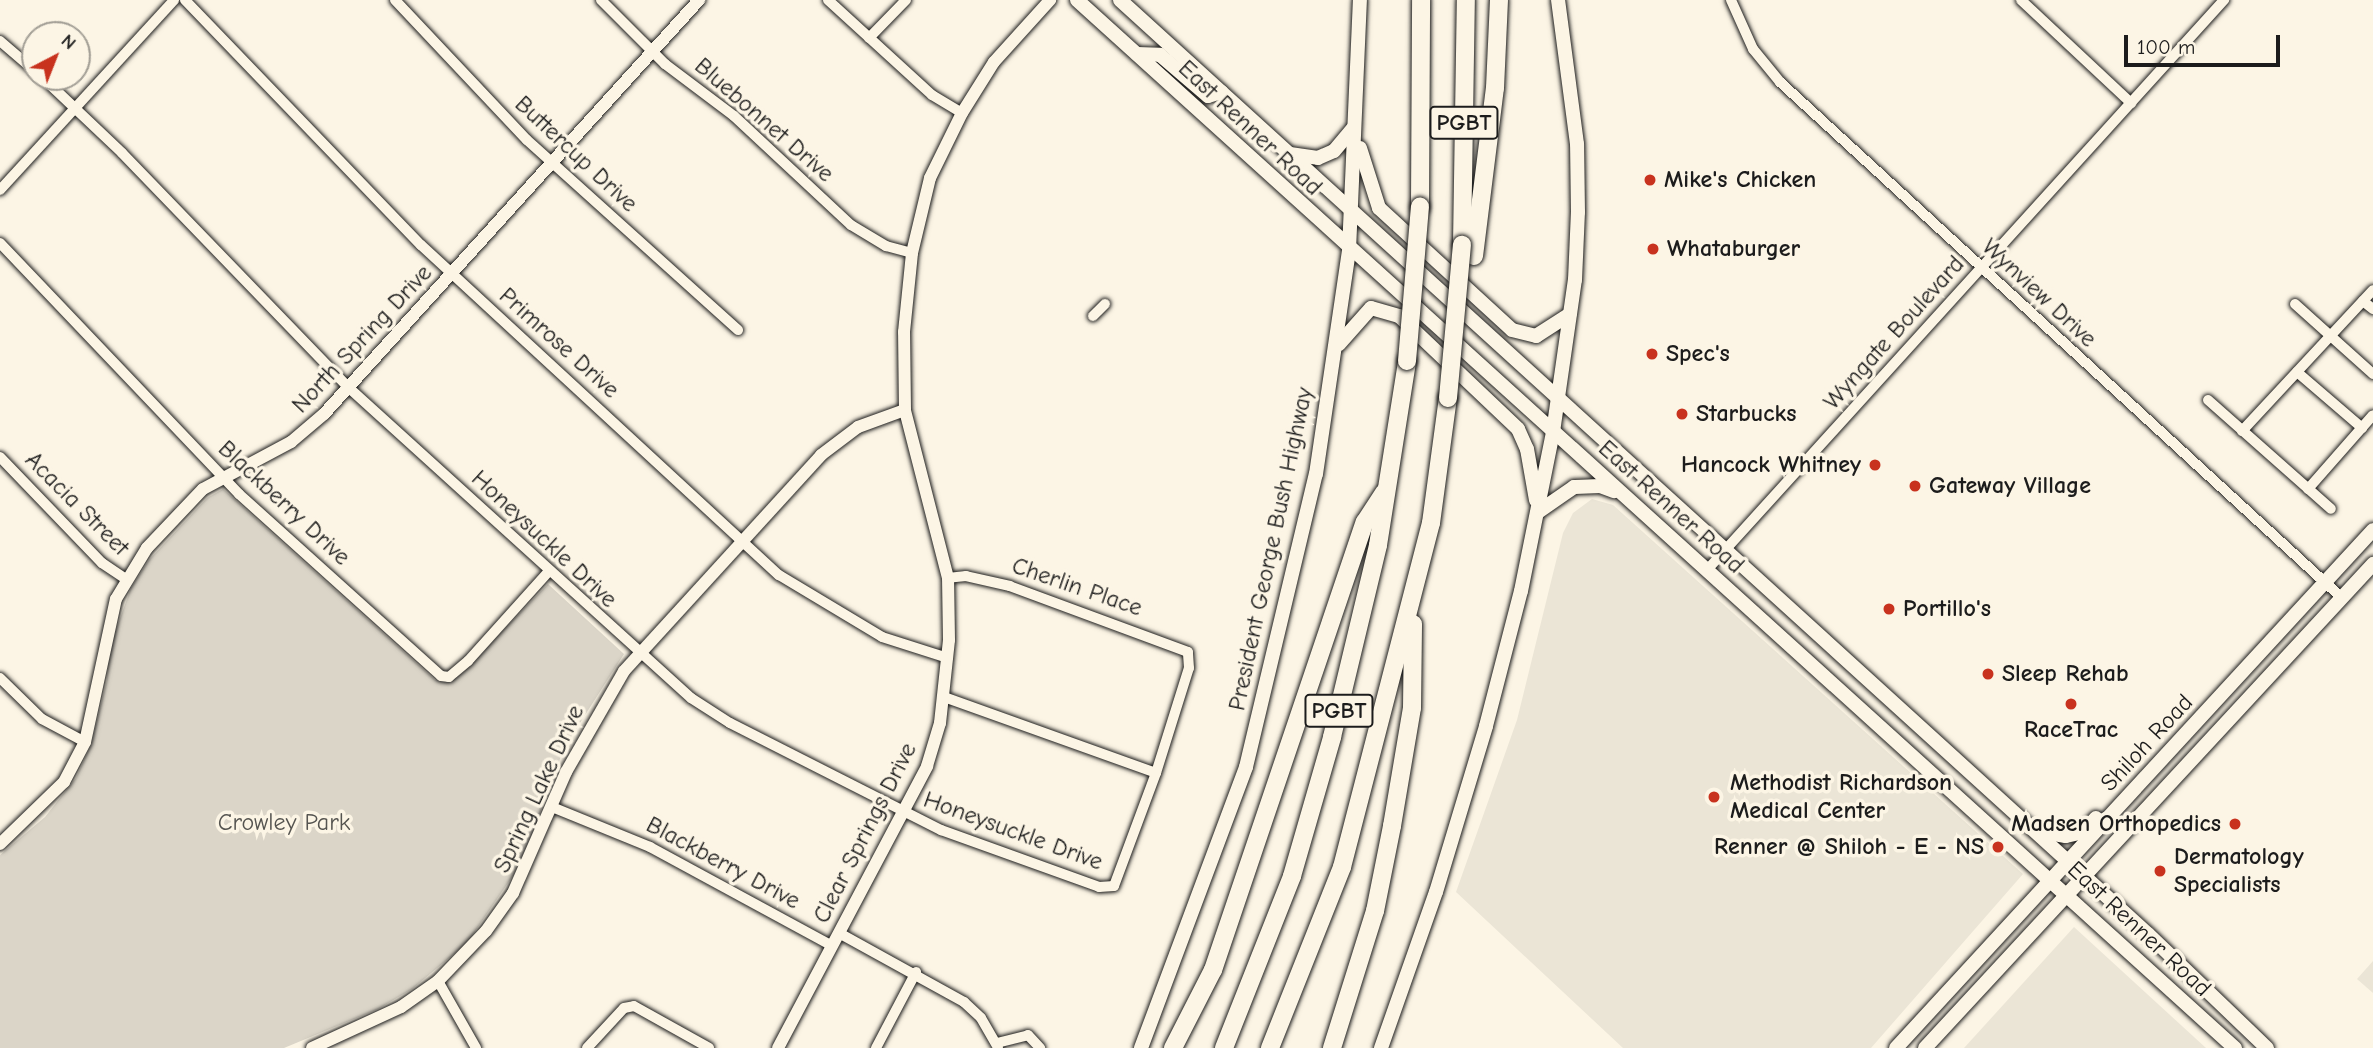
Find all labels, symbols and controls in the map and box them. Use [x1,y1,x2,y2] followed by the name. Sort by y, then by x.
[21,21,91,91] north arrow
[2128,21,2284,65] scale bar
[57,30,81,54] text: N
[2137,35,2195,59] text: 100 m
[688,52,840,188] street label: Bluebonnet Drive
[1172,54,1328,202] street label: East Renner Road
[509,90,643,218] street label: Buttercup Drive
[1429,104,1499,142] road number: PGBT
[1664,166,1816,194] place label: Mike's Chicken
[1642,172,1658,188] marker: Mike's Chicken
[1976,233,2102,353] street label: Wynview Drive
[1667,235,1800,263] place label: Whataburger
[1645,241,1661,257] marker: Whataburger
[1817,250,1971,416] street label: Wyngate Boulevard
[286,259,438,419] street label: North Spring Drive
[493,282,625,404] street label: Primrose Drive
[1666,340,1730,368] place label: Spec's
[1644,346,1660,362] marker: Spec's
[1223,385,1319,713] street label: President George Bush Highway
[1696,400,1796,428] place label: Starbucks
[1674,406,1690,422] marker: Starbucks
[212,434,356,572] street label: Blackberry Drive
[1592,434,1750,580] street label: East Renner Road
[19,446,135,562] street label: Acacia Street
[1681,451,1861,479] place label: Hancock Whitney
[1867,457,1883,473] marker: Hancock Whitney
[465,464,623,614] street label: Honeysuckle Drive
[1929,472,2091,500] place label: Gateway Village
[1907,478,1923,494] marker: Gateway Village
[1008,551,1146,623] street label: Cherlin Place
[1903,595,1991,623] place label: Portillo's
[1881,601,1897,617] marker: Portillo's
[2002,660,2129,688] place label: Sleep Rehab
[1980,666,1996,682] marker: Sleep Rehab
[2095,688,2199,798] street label: Shiloh Road
[1304,692,1374,730] road number: PGBT
[2063,696,2079,712] marker: RaceTrac
[488,701,590,877] street label: Spring Lake Drive
[2024,716,2118,744] place label: RaceTrac
[807,738,923,928] street label: Clear Springs Drive
[1730,769,1952,825] place label: Methodist Richardson Medical Center
[920,785,1106,877] street label: Honeysuckle Drive
[1704,787,1724,807] marker: Methodist Richardson Medical Center
[218,809,350,837] park label: Crowley Park
[641,810,805,916] street label: Blackberry Drive
[2011,810,2221,838] place label: Madsen Orthopedics
[2227,816,2243,832] marker: Madsen Orthopedics
[1714,833,1984,861] place label: Renner @ Shiloh - E - NS
[1990,839,2006,855] marker: Renner @ Shiloh - E - NS
[2174,843,2304,899] place label: Dermatology Specialists
[2061,855,2217,1003] street label: East Renner Road
[2152,863,2168,879] marker: Dermatology Specialists

